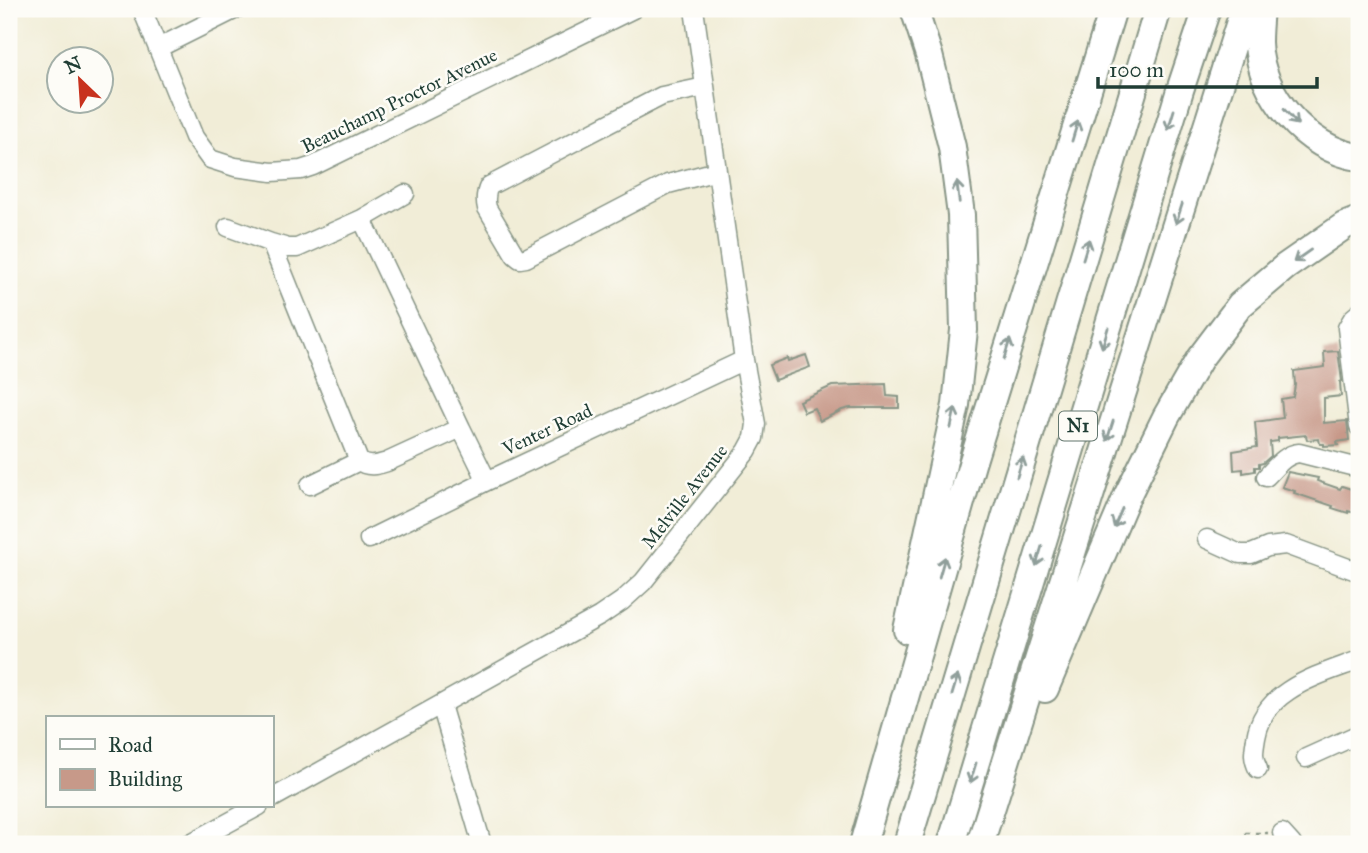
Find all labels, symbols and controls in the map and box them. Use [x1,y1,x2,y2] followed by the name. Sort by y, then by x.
[298,43,501,158] street label: Beauchamp Proctor Avenue
[46,46,116,116] north arrow
[1098,46,1317,90] scale bar
[61,51,85,79] text: N
[1109,57,1164,83] text: 100 m
[1282,108,1298,126] one-way arrow
[1163,109,1176,131] one-way arrow
[1069,121,1082,143] one-way arrow
[951,181,964,204] one-way arrow
[1172,203,1185,225] one-way arrow
[1080,239,1093,261] one-way arrow
[1292,249,1312,263] one-way arrow
[1097,327,1110,349] one-way arrow
[1002,338,1015,360] one-way arrow
[498,398,596,461] street label: Venter Road
[947,407,960,430] one-way arrow
[1059,412,1097,440] road number: N1
[1103,420,1116,442] one-way arrow
[637,440,732,553] street label: Melville Avenue
[1015,457,1028,479] one-way arrow
[1111,507,1124,529] one-way arrow
[1031,544,1044,566] one-way arrow
[937,556,950,578] one-way arrow
[949,674,962,696] one-way arrow
[46,716,273,808] legend
[108,732,153,758] text: Road
[965,762,978,784] one-way arrow
[108,766,182,792] text: Building

